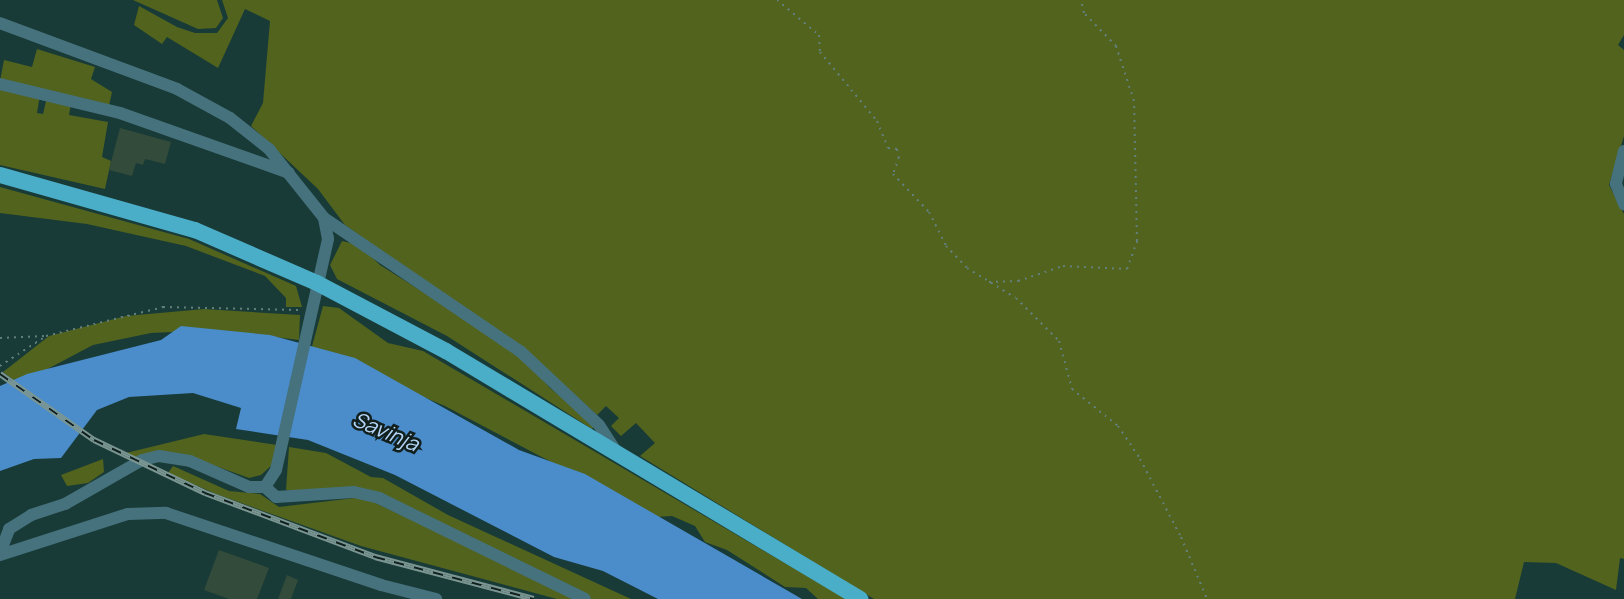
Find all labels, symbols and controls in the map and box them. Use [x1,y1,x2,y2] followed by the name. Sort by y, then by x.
[349,406,423,456] water label: Savinja

